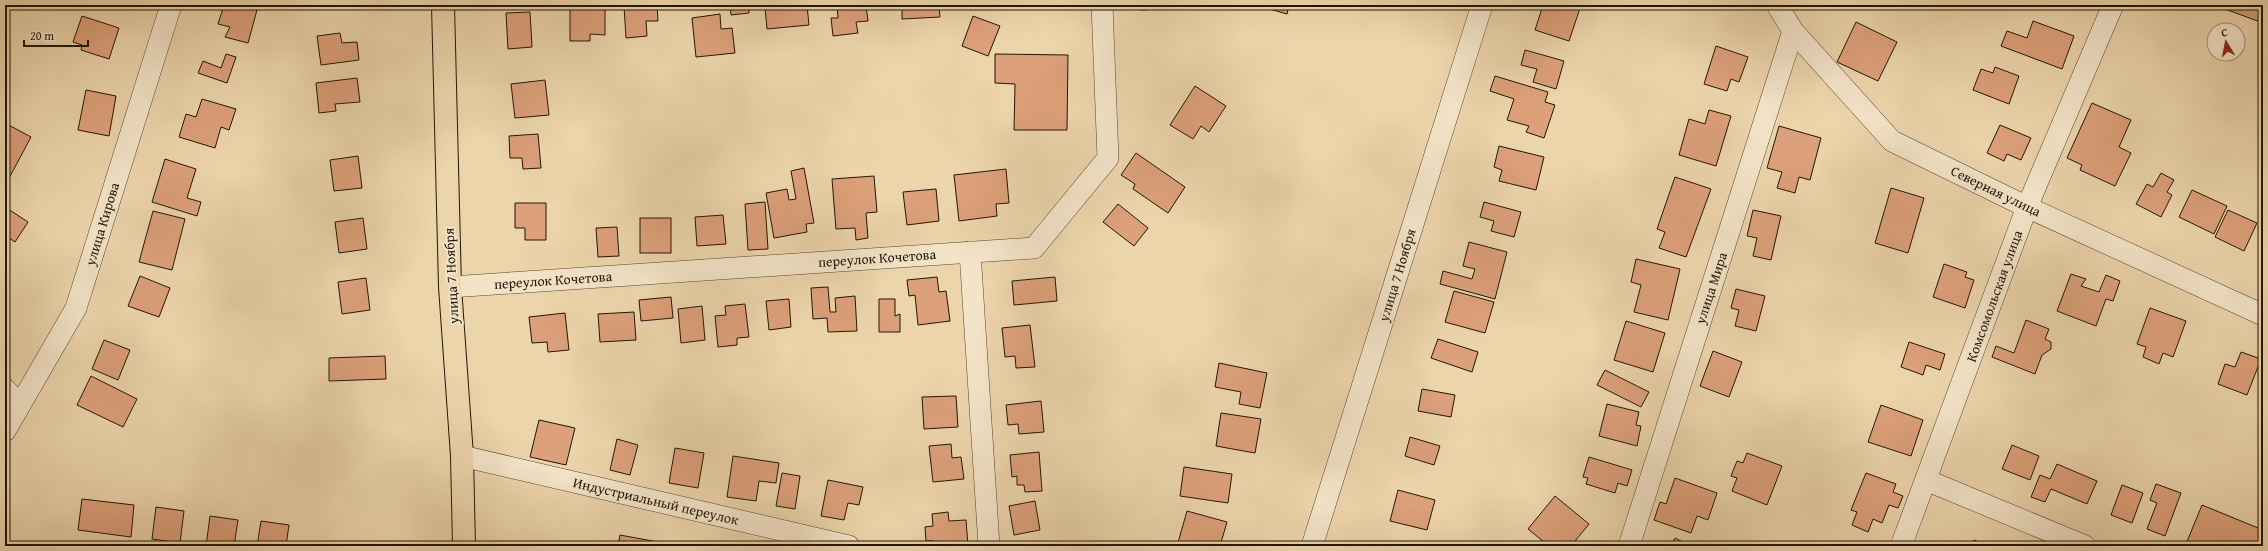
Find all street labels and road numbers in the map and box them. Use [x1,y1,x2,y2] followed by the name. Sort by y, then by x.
[1948,161,2045,222] street label: Северная улица
[80,180,124,269] street label: улица Кирова
[1373,226,1421,325] street label: улица 7 Ноября
[1961,227,2027,365] street label: Комсомольская улица
[439,228,464,325] street label: улица 7 Ноября
[817,244,937,272] street label: переулок Кочетова
[1690,249,1732,327] street label: улица Мира
[493,266,613,294] street label: переулок Кочетова
[571,472,741,530] street label: Индустриальный переулок

